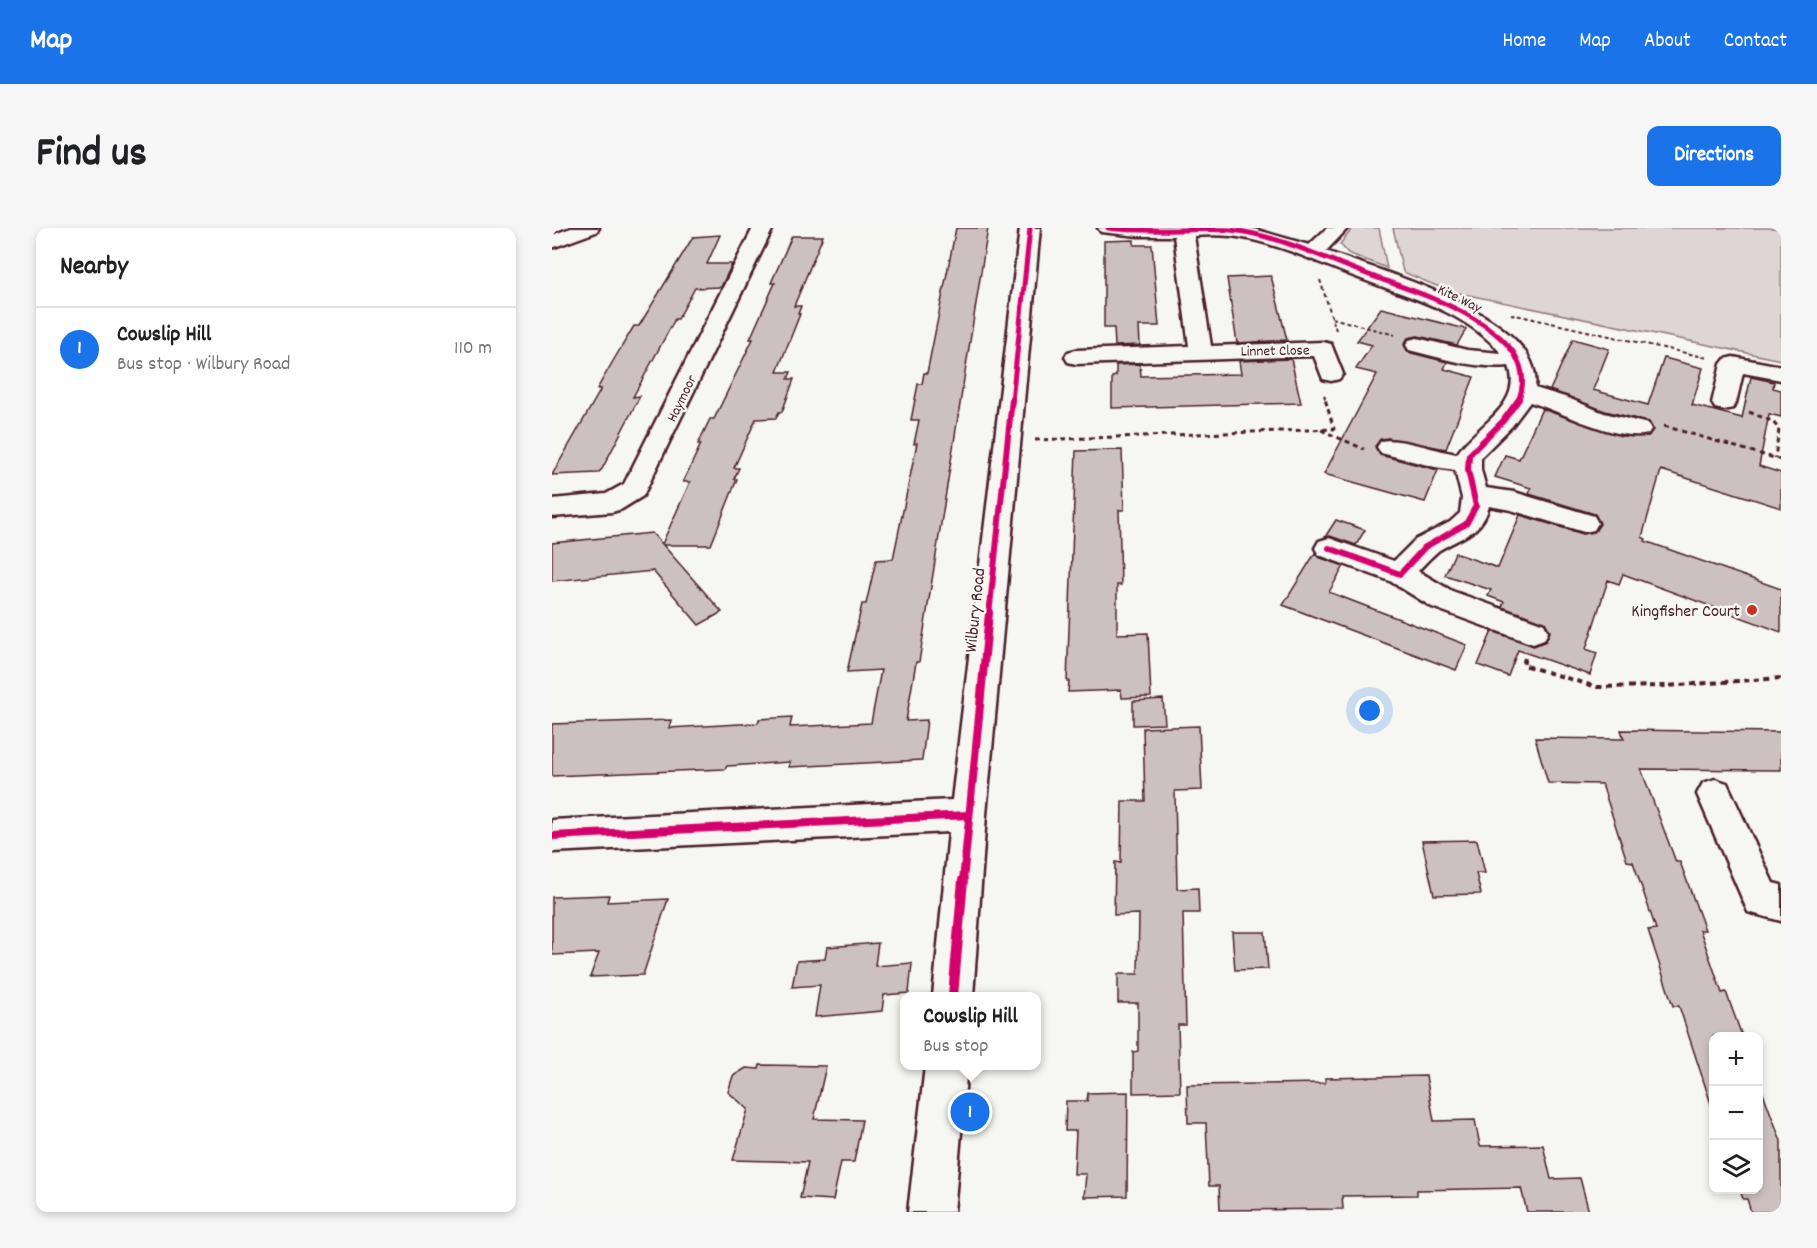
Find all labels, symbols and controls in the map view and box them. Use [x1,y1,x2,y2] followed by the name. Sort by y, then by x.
[30,22,72,62] text: Map
[1502,27,1546,57] text: Home
[1579,27,1611,57] text: Map
[1644,27,1691,57] text: About
[1724,27,1787,57] text: Contact
[36,126,147,186] text: Find us
[1647,126,1781,186] button: Directions
[60,249,128,286] text: Nearby
[1433,280,1486,320] street label: Kite Way
[117,320,211,351] text: Cowslip Hill
[77,335,82,363] text: 1
[454,335,492,363] text: 110 m
[1240,340,1310,364] street label: Linnet Close
[117,351,290,379] text: Bus stop · Wilbury Road
[662,371,704,426] street label: Haymoor
[960,567,993,654] street label: Wilbury Road
[1631,600,1740,625] place label: Kingfisher Court
[1745,603,1759,617] marker: Kingfisher Court
[1355,696,1384,725] your location
[900,992,1041,1070] popup
[923,1002,1018,1033] text: Cowslip Hill
[1709,1032,1763,1194] map controls
[1709,1032,1763,1086] button: +
[923,1033,988,1061] text: Bus stop
[1709,1086,1763,1140] button: −
[950,1090,990,1134] pin: 1
[1709,1140,1763,1194] button: layers

